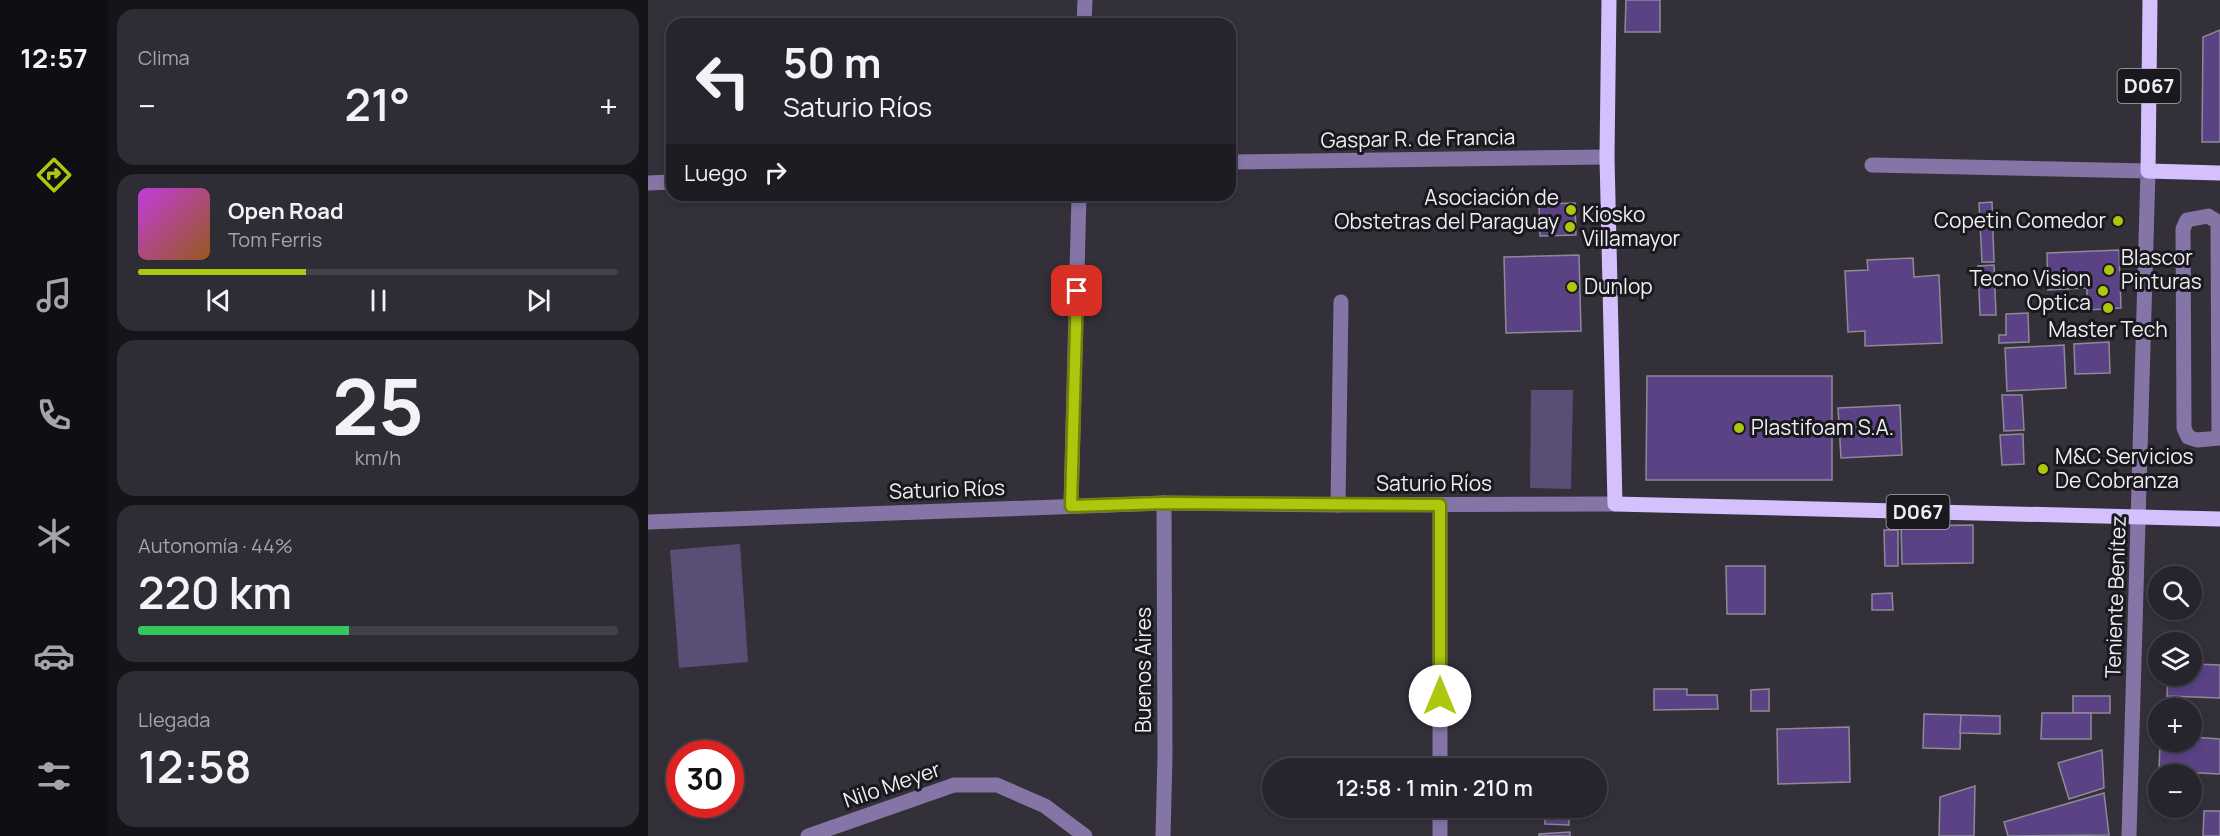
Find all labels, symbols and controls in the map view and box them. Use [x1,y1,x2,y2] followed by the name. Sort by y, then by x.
[783,33,881,91] text: 50 m
[20,39,88,76] text: 12:57
[684,42,762,120] icon: left
[138,44,190,71] text: Clima
[2118,69,2180,103] road number: D067
[345,73,410,135] text: 21°
[138,83,156,128] text: −
[599,83,618,128] text: +
[783,88,932,125] text: Saturio Ríos
[1320,122,1516,154] street label: Gaspar R. de Francia
[33,154,75,196] icon: directions
[759,156,792,189] icon: right
[684,158,747,188] text: Luego
[1334,183,1559,235] place label: Asociación de Obstetras del Paraguay
[228,196,343,226] text: Open Road
[1582,200,1681,252] place label: Kiosko Villamayor
[1564,203,1578,217] marker: Asociación de Obstetras del Paraguay
[1934,206,2106,234] place label: Copetin Comedor
[2111,214,2125,228] marker: Copetin Comedor
[1563,220,1577,234] marker: Kiosko Villamayor
[228,226,322,253] text: Tom Ferris
[2121,243,2202,295] place label: Blascor Pinturas
[2102,263,2116,277] marker: Blascor Pinturas
[1969,264,2091,316] place label: Tecno Vision Optica
[1051,265,1102,316] pin
[1584,272,1653,300] place label: Dunlop
[33,274,75,316] icon: music
[1060,274,1093,307] icon: arrive
[1565,280,1579,294] marker: Dunlop
[202,284,235,317] icon: previous
[362,284,395,317] icon: pause
[522,284,555,317] icon: next
[2096,284,2110,298] marker: Tecno Vision Optica
[2101,301,2115,315] marker: Master Tech
[2048,315,2168,343] place label: Master Tech
[332,352,424,458] text: 25
[33,394,75,436] icon: phone
[1751,413,1894,441] place label: Plastifoam S.A.
[1732,421,1746,435] marker: Plastifoam S.A.
[2055,442,2193,494] place label: M&C Servicios De Cobranza
[355,444,401,471] text: km/h
[2036,462,2050,476] marker: M&C Servicios De Cobranza
[1376,469,1492,497] street label: Saturio Ríos
[888,473,1005,505] street label: Saturio Ríos
[1886,495,1950,529] road number: D067
[33,515,75,557] icon: climate
[2098,515,2132,679] street label: Teniente Benítez
[138,532,293,559] text: Autonomía · 44%
[138,561,292,623] text: 220 km
[2148,566,2202,818] map controls
[2148,566,2202,620] button: search
[1129,607,1157,733] street label: Buenos Aires
[2148,632,2202,686] button: layers
[33,635,75,677] icon: car
[1408,664,1472,728] position arrow
[2148,698,2202,752] button: +
[138,706,210,733] text: Llegada
[138,735,252,797] text: 12:58
[666,740,744,818] speed limit sign: 30
[839,754,944,814] street label: Nilo Meyer
[33,755,75,797] icon: filters
[2148,764,2202,818] button: −
[1336,773,1533,803] text: 12:58 · 1 min · 210 m

